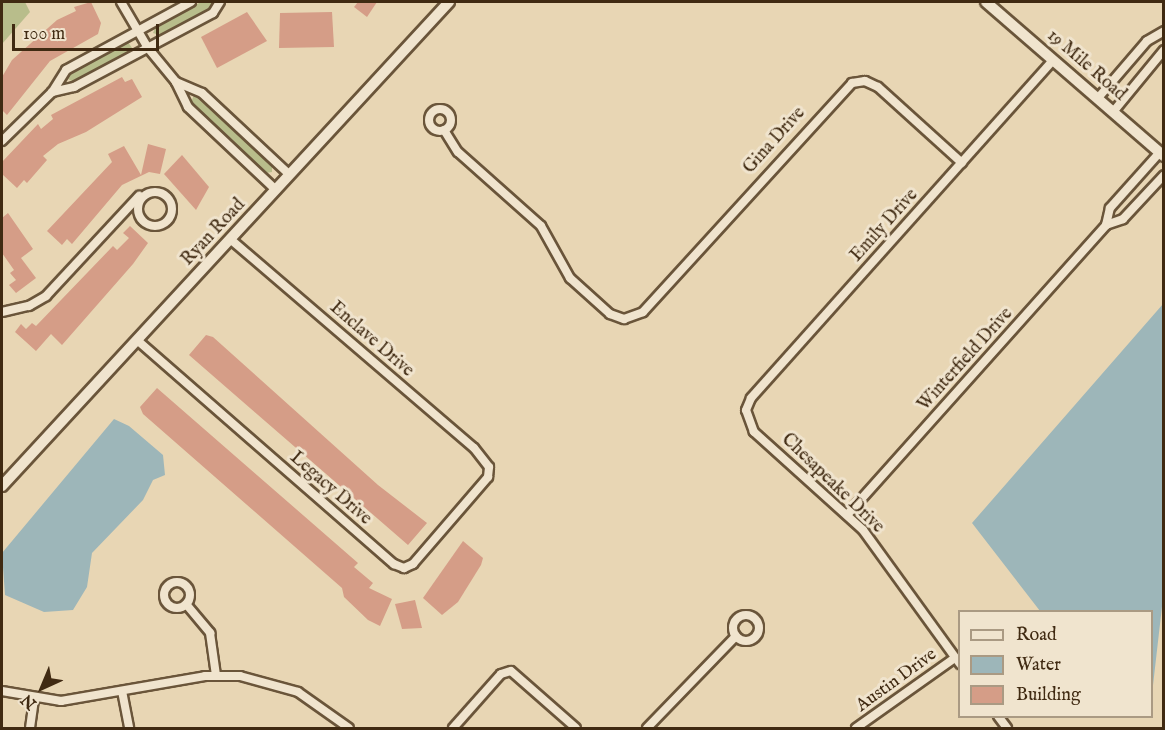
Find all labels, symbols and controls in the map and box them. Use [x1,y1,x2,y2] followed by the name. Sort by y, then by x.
[15,12,162,50] scale bar
[23,23,65,46] text: 100 m
[1042,26,1130,106] street label: 19 Mile Road
[739,103,811,179] street label: Gina Drive
[847,185,923,267] street label: Emily Drive
[178,195,250,271] street label: Ryan Road
[325,298,417,382] street label: Enclave Drive
[914,304,1018,416] street label: Winterfield Drive
[776,430,888,538] street label: Chesapeake Drive
[285,448,375,530] street label: Legacy Drive
[958,610,1153,718] legend
[1016,624,1057,647] text: Road
[853,645,941,717] street label: Austin Drive
[1016,654,1061,677] text: Water
[12,658,72,718] north arrow
[1016,684,1081,707] text: Building
[18,689,41,713] text: N

